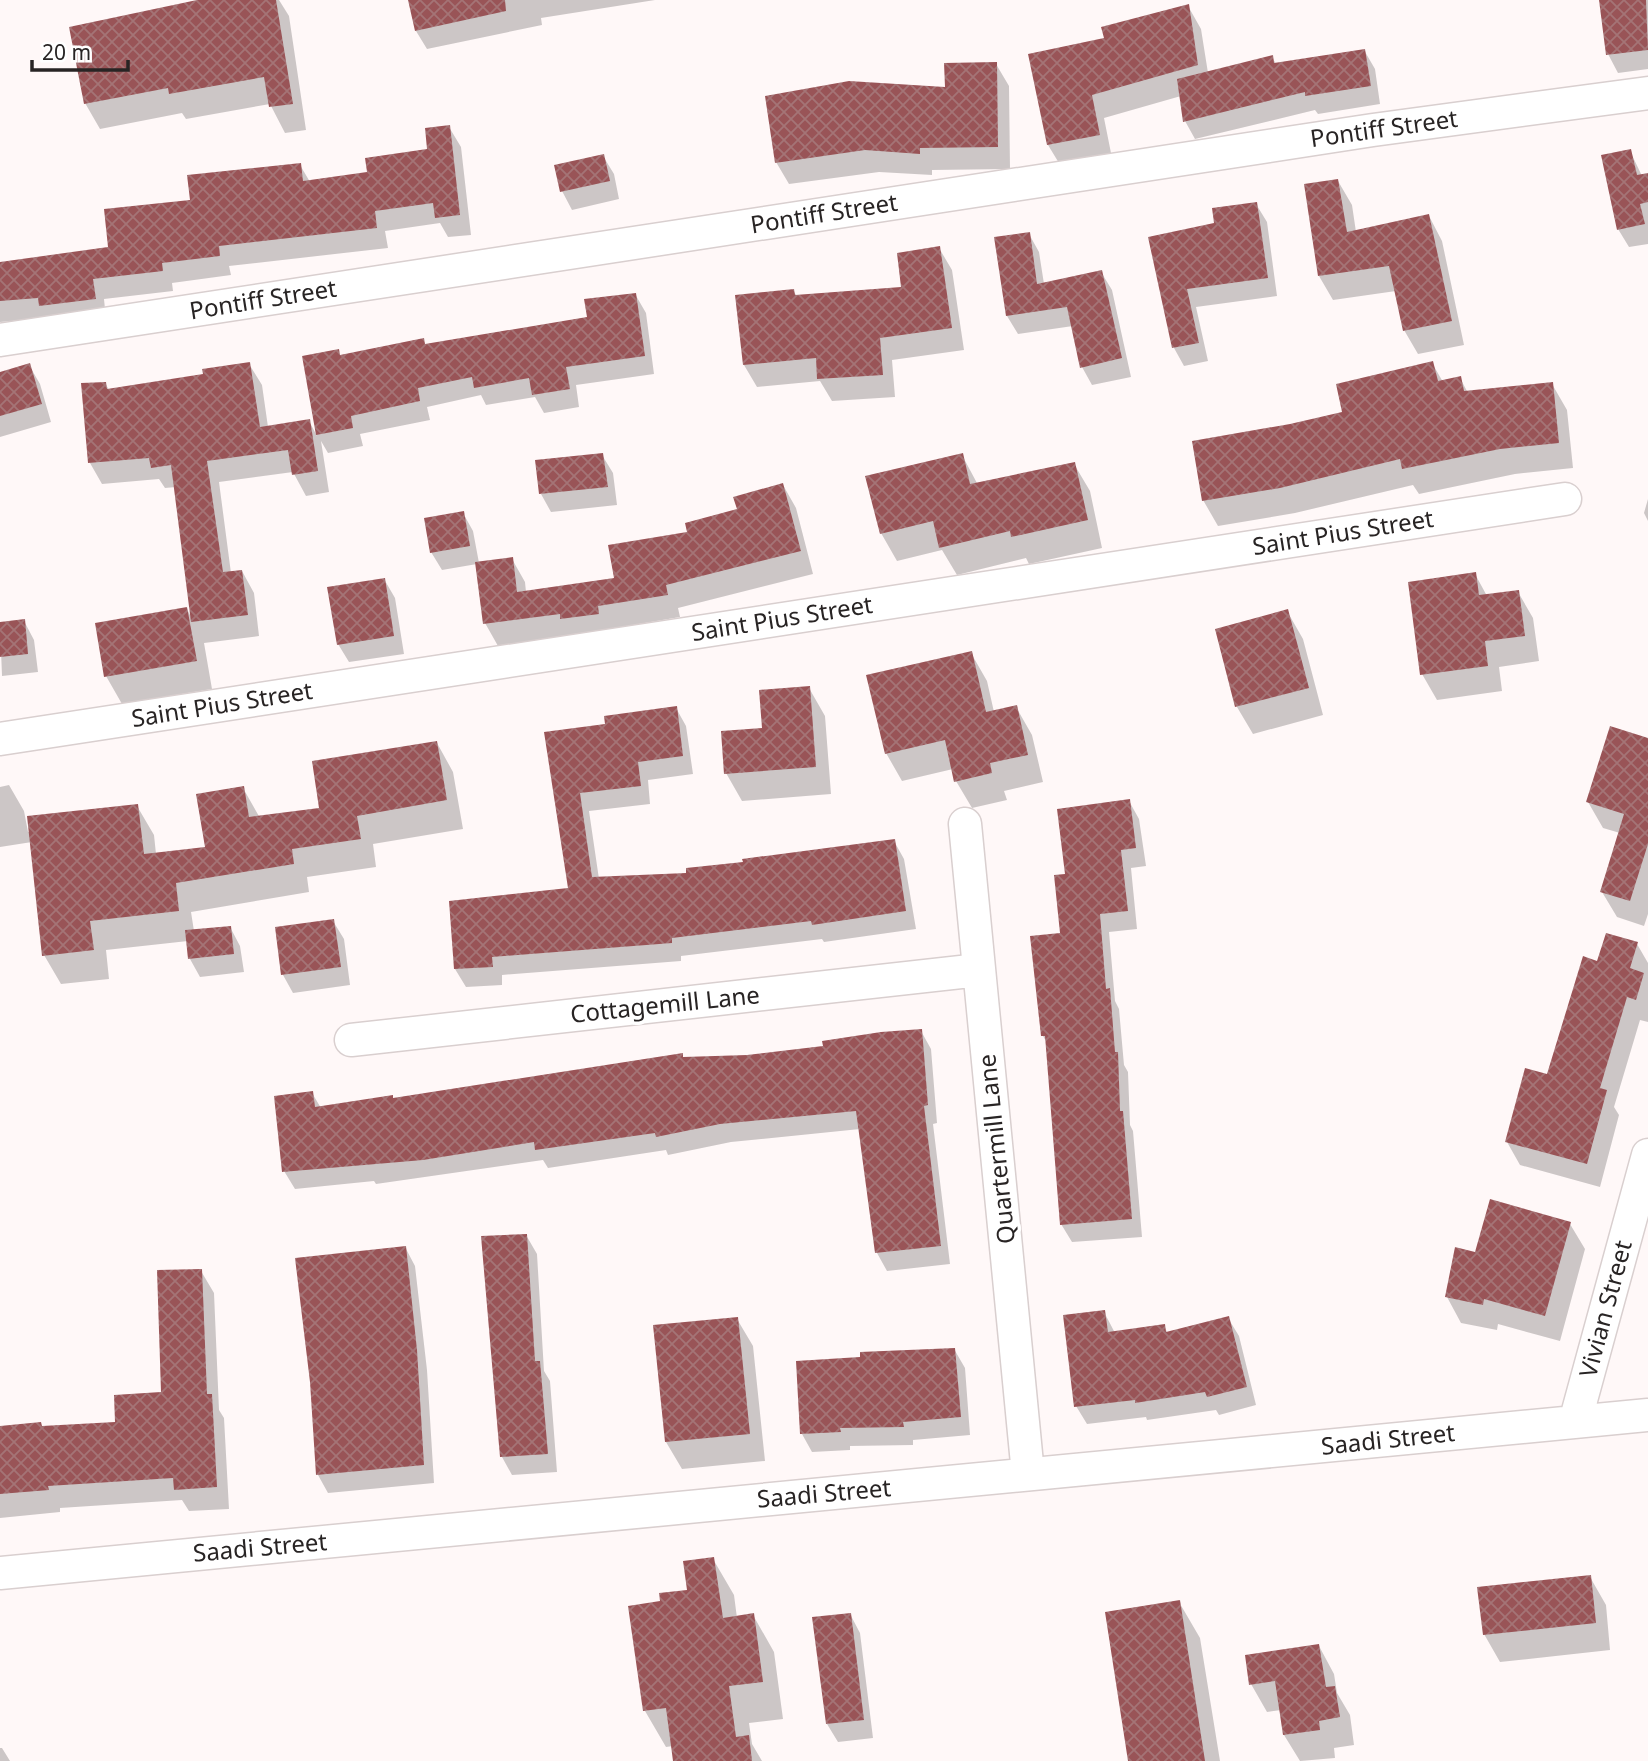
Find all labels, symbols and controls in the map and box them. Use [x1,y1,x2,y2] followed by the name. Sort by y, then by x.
[32,28,128,72] scale bar
[42,38,91,66] text: 20 m
[1308,101,1460,154] street label: Pontiff Street
[748,185,900,240] street label: Pontiff Street
[187,271,339,326] street label: Pontiff Street
[1250,501,1436,562] street label: Saint Pius Street
[689,587,875,648] street label: Saint Pius Street
[129,673,315,734] street label: Saint Pius Street
[568,977,761,1030] street label: Cottagemill Lane
[969,1053,1022,1246] street label: Quartermill Lane
[1570,1236,1639,1381] street label: Vivian Street
[1319,1415,1457,1462] street label: Saadi Street
[756,1470,893,1515] street label: Saadi Street
[192,1524,329,1569] street label: Saadi Street

